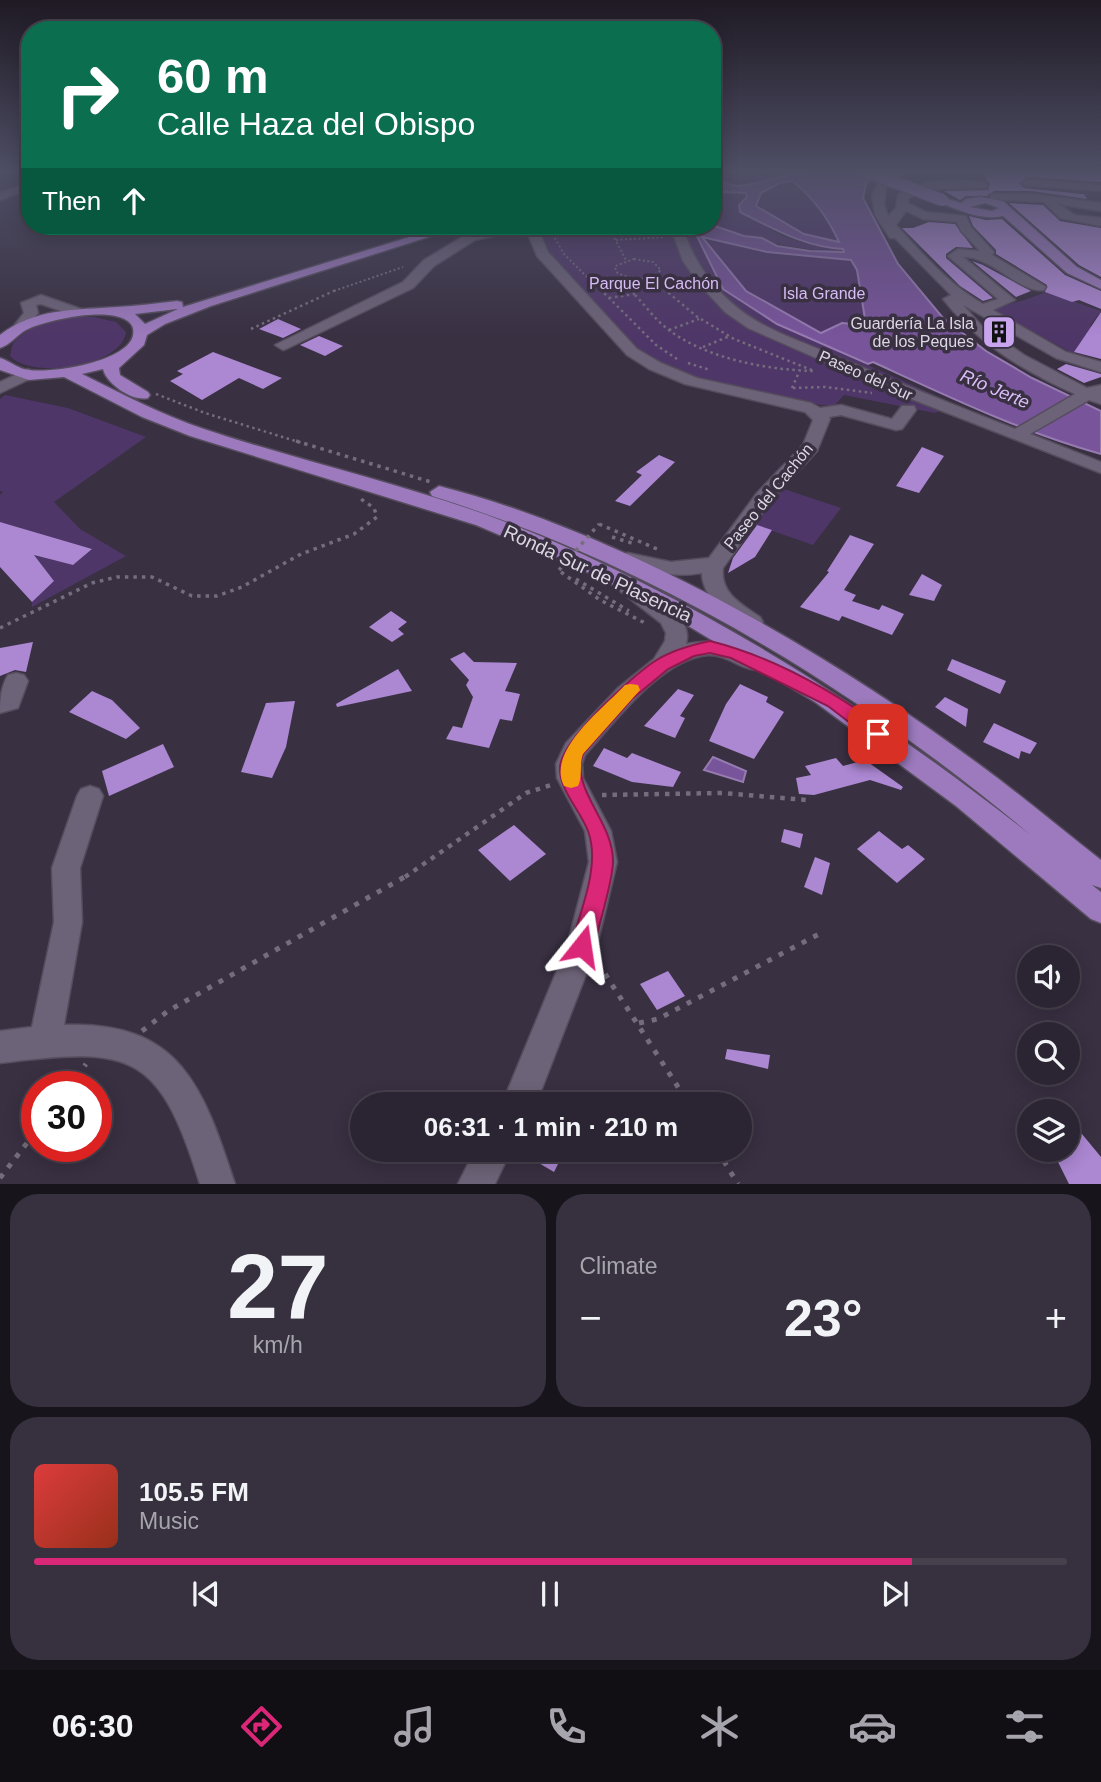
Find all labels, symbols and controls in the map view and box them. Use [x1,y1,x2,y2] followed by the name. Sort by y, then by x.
[42,49,133,140] icon: right
[157,49,269,103] text: 60 m
[157,106,475,142] text: Calle Haza del Obispo
[115,182,153,220] icon: ahead
[42,186,101,216] text: Then
[589,275,719,292] park label: Parque El Cachón
[783,285,865,302] park label: Isla Grande
[980,313,1018,351] building icon: Guardería La Isla de los Peques
[850,315,974,350] place label: Guardería La Isla de los Peques
[816,347,916,404] street label: Paseo del Sur
[957,366,1033,412] water label: Río Jerte
[721,440,816,552] street label: Paseo del Cachón
[500,521,695,626] street label: Ronda Sur de Plasencia
[848,704,908,764] pin
[859,715,897,753] icon: arrive
[545,909,619,983] position arrow
[1017,945,1080,1162] map controls
[1017,945,1080,1008] button: sound
[1017,1022,1080,1085] button: search
[21,1071,112,1162] speed limit sign: 30
[1017,1099,1080,1162] button: layers
[424,1112,678,1142] text: 06:31 · 1 min · 210 m
[227,1236,328,1337] text: 27
[580,1253,657,1279] text: Climate
[784,1289,863,1347] text: 23°
[580,1297,602,1339] text: −
[1045,1297,1067,1339] text: +
[253,1332,303,1358] text: km/h
[139,1477,249,1507] text: 105.5 FM
[139,1508,199,1534] text: Music
[187,1575,225,1613] icon: previous
[531,1575,569,1613] icon: pause
[876,1575,914,1613] icon: next
[237,1702,286,1751] icon: directions
[390,1702,439,1751] icon: music
[542,1702,591,1751] icon: phone
[695,1702,744,1751] icon: climate
[848,1702,897,1751] icon: car
[1000,1702,1049,1751] icon: filters
[52,1708,134,1744] text: 06:30

